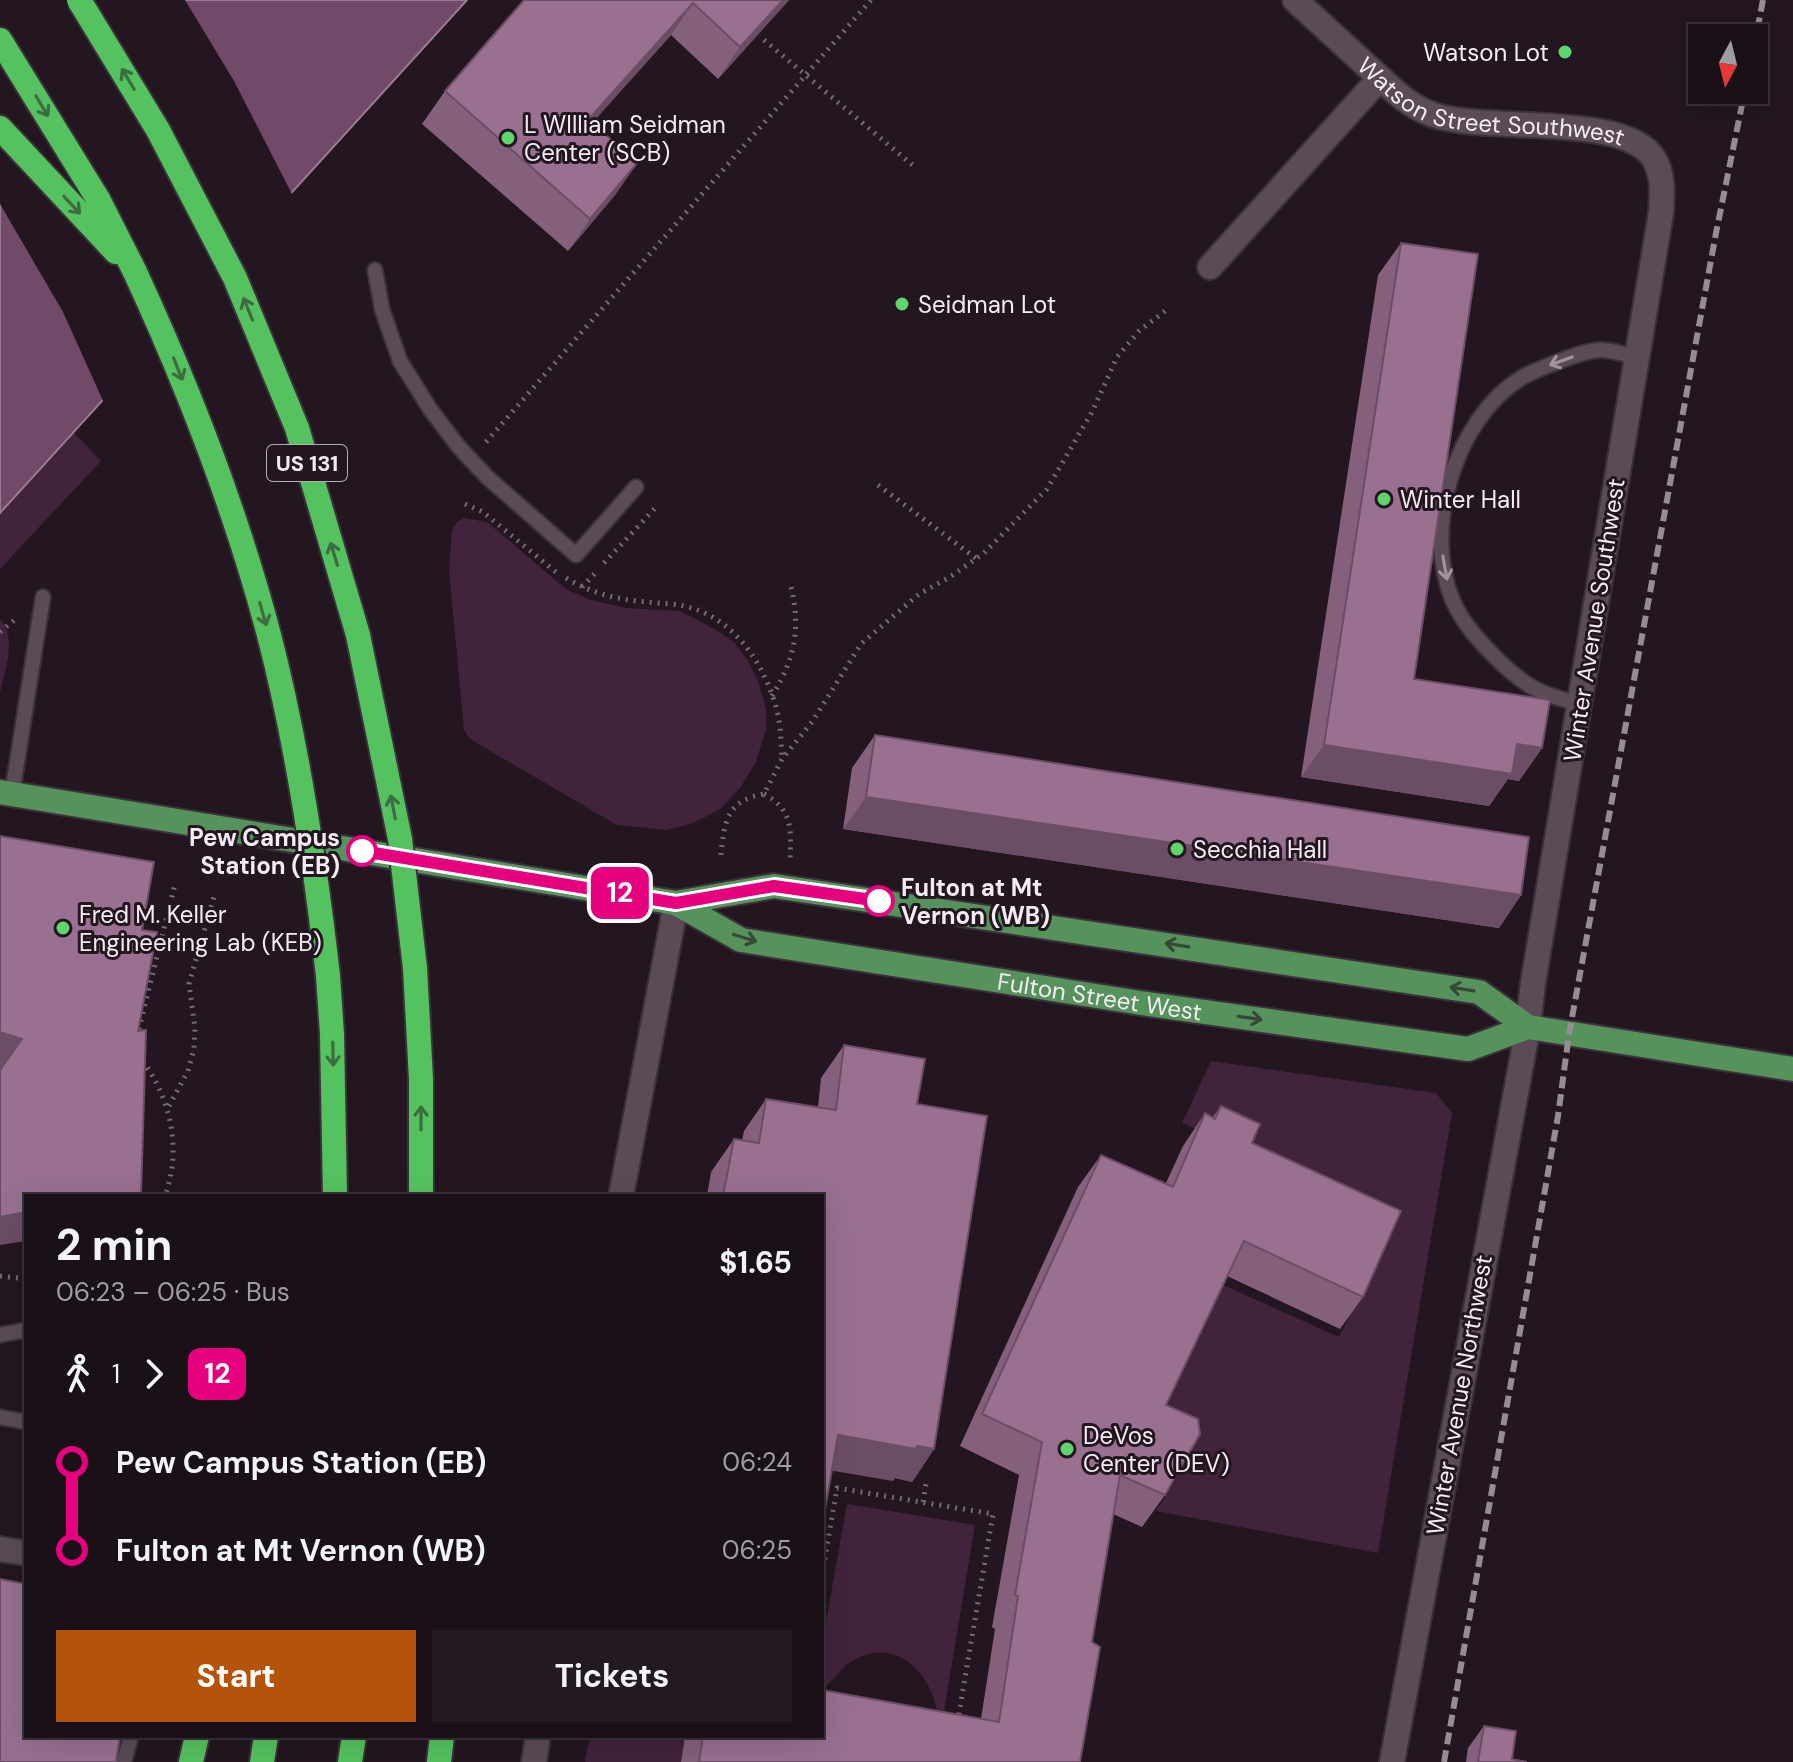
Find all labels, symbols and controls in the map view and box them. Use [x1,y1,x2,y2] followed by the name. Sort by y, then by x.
[1688,24,1768,104] north arrow
[1688,24,1768,104] map controls
[1423,37,1549,68] place label: Watson Lot
[1556,43,1574,61] marker: Watson Lot
[1351,50,1629,152] street label: Watson Street Southwest
[120,68,136,91] one-way arrow
[34,94,50,117] one-way arrow
[524,109,726,168] place label: L WIlliam Seidman Center (SCB)
[499,129,517,147] marker: L WIlliam Seidman Center (SCB)
[63,195,82,215] one-way arrow
[918,289,1056,320] place label: Seidman Lot
[893,295,911,313] marker: Seidman Lot
[240,297,254,322] one-way arrow
[1549,354,1574,369] one-way arrow
[172,356,187,381] one-way arrow
[267,445,347,481] road number: US 131
[1556,476,1632,764] street label: Winter Avenue Southwest
[1400,484,1521,515] place label: Winter Hall
[1375,490,1393,508] marker: Winter Hall
[326,542,341,568] one-way arrow
[1438,555,1453,580] one-way arrow
[256,601,271,627] one-way arrow
[385,795,400,820] one-way arrow
[189,822,340,881] place label: Pew Campus Station (EB)
[1193,834,1327,865] place label: Secchia Hall
[347,836,377,866] marker: Pew Campus Station (EB)
[1168,840,1186,858] marker: Secchia Hall
[584,867,656,919] line badge: 12
[901,872,1050,931] place label: Fulton at Mt Vernon (WB)
[607,874,633,911] text: 12
[864,886,894,916] marker: Fulton at Mt Vernon (WB)
[79,899,322,958] place label: Fred M. Keller Engineering Lab (KEB)
[54,919,72,937] marker: Fred M. Keller Engineering Lab (KEB)
[732,932,757,946] one-way arrow
[1165,937,1190,952] one-way arrow
[995,965,1204,1027] street label: Fulton Street West
[1449,981,1475,996] one-way arrow
[1237,1011,1262,1026] one-way arrow
[325,1040,341,1067] one-way arrow
[413,1105,429,1132] one-way arrow
[56,1216,172,1274] text: 2 min
[719,1243,792,1282] text: $1.65
[1419,1252,1499,1538] street label: Winter Avenue Northwest
[56,1275,290,1309] text: 06:23 – 06:25 · Bus
[56,1352,100,1396] icon: walk
[132,1352,176,1396] icon: forward
[204,1355,230,1392] text: 12
[112,1357,120,1391] text: 1
[1083,1420,1230,1479] place label: DeVos Center (DEV)
[1058,1440,1076,1458] marker: DeVos Center (DEV)
[116,1443,486,1482] text: Pew Campus Station (EB)
[722,1445,792,1479] text: 06:24
[116,1531,486,1570] text: Fulton at Mt Vernon (WB)
[722,1533,792,1567] text: 06:25
[56,1630,416,1722] button: Start
[432,1630,792,1722] button: Tickets

